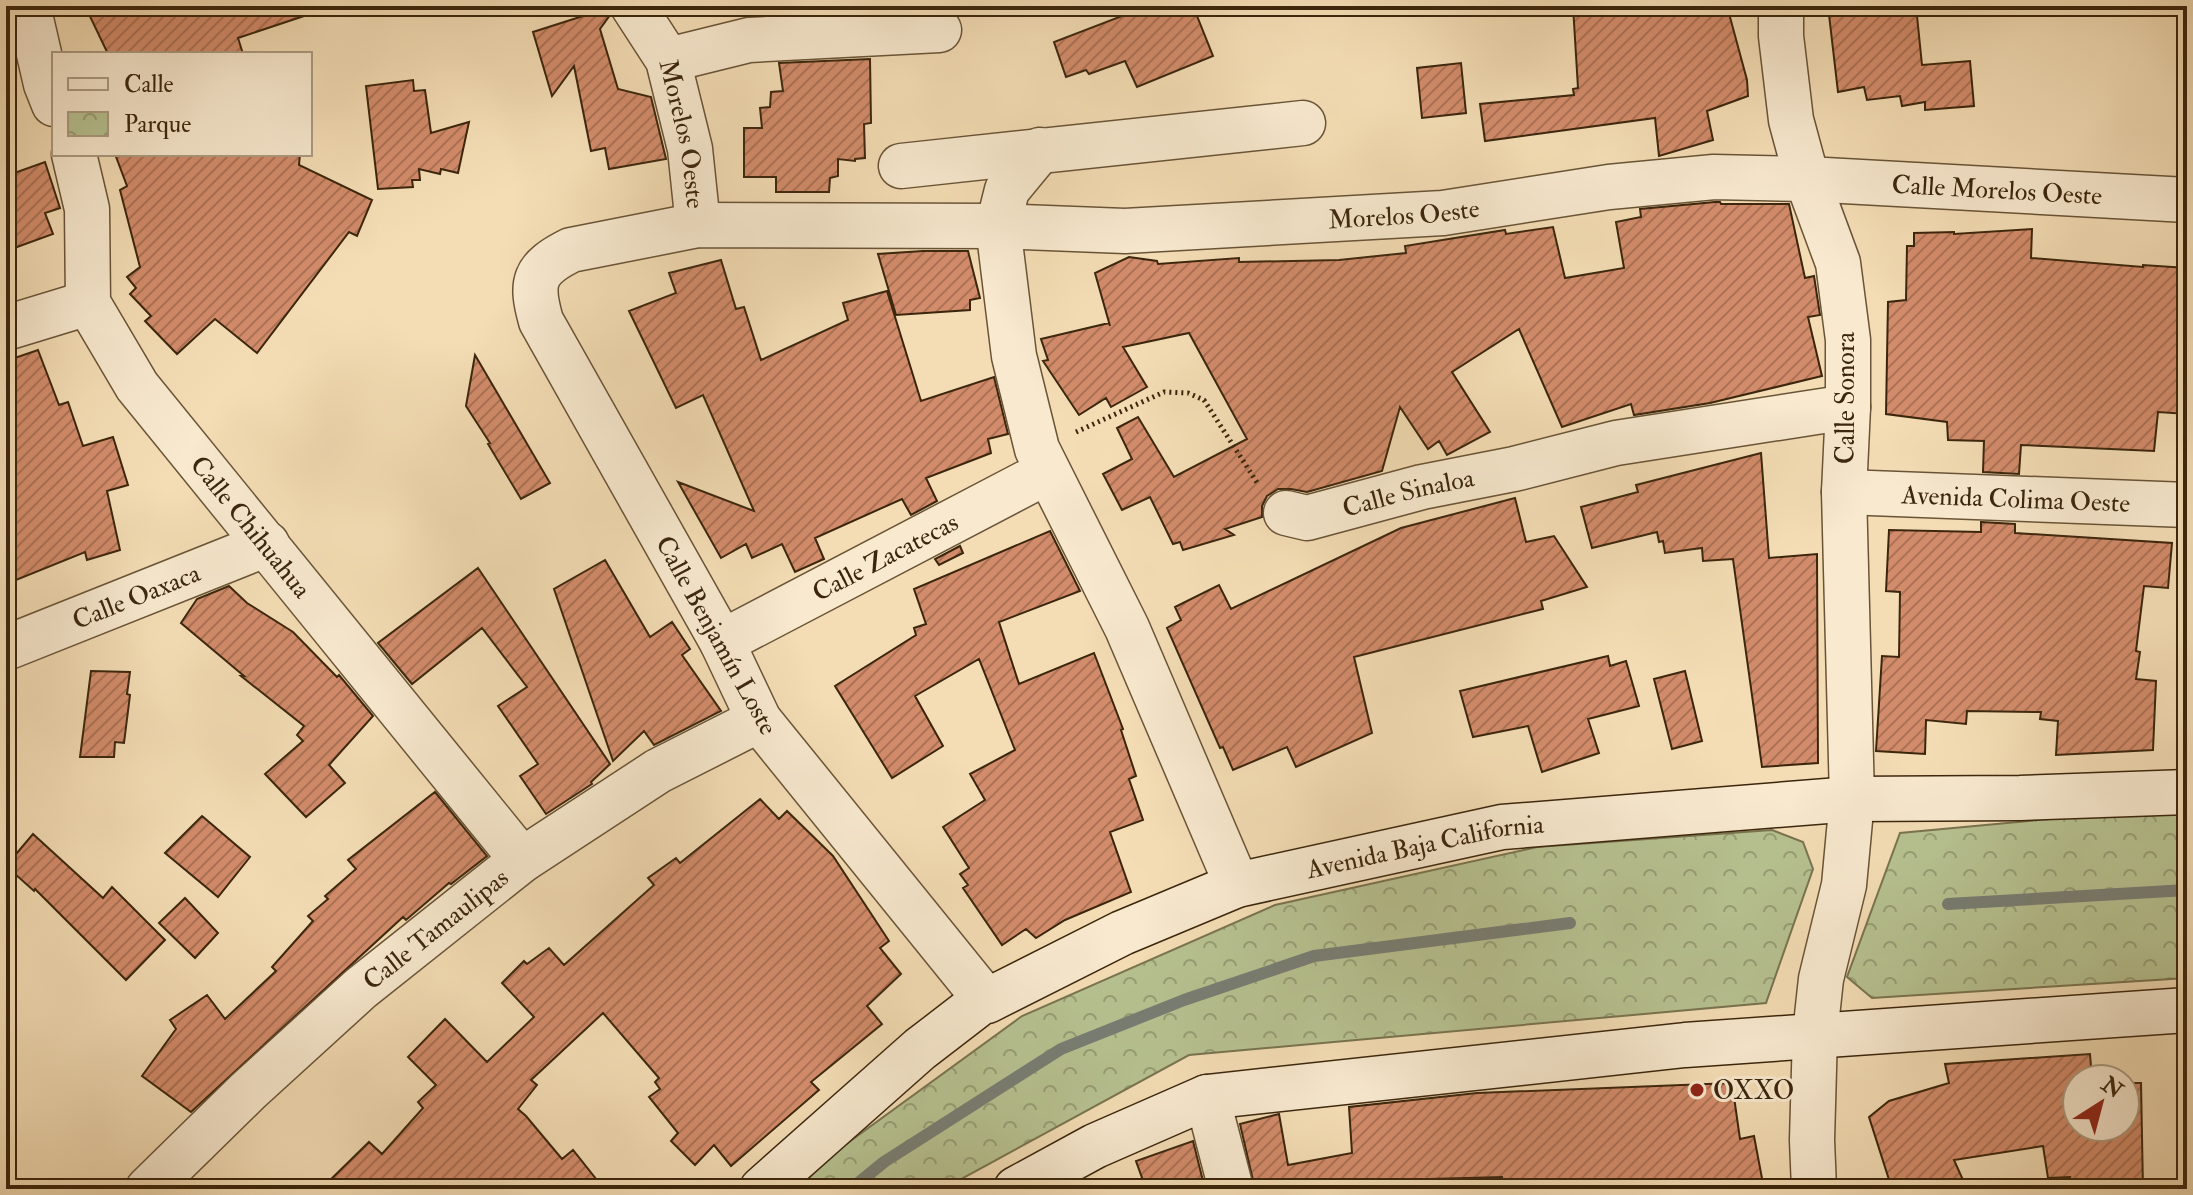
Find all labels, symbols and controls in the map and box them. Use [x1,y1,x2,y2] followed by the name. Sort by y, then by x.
[52,52,312,156] legend
[651,56,711,210] street label: Morelos Oeste
[124,69,174,100] text: Calle
[124,109,191,140] text: Parque
[1891,169,2103,212] street label: Calle Morelos Oeste
[1327,193,1482,236] street label: Morelos Oeste
[1830,331,1862,464] street label: Calle Sonora
[183,450,318,605] street label: Calle Chihuahua
[1339,462,1477,525] street label: Calle Sinaloa
[1900,479,2131,520] street label: Avenida Colima Oeste
[807,506,964,609] street label: Calle Zacatecas
[648,530,784,741] street label: Calle Benjamín Loste
[68,557,205,637] street label: Calle Oaxaca
[1303,809,1545,887] street label: Avenida Baja California
[357,862,515,997] street label: Calle Tamaulipas
[2061,1063,2141,1143] north arrow
[2095,1070,2129,1105] text: N
[1713,1075,1794,1107] place label: OXXO
[1688,1081,1706,1099] marker: OXXO

